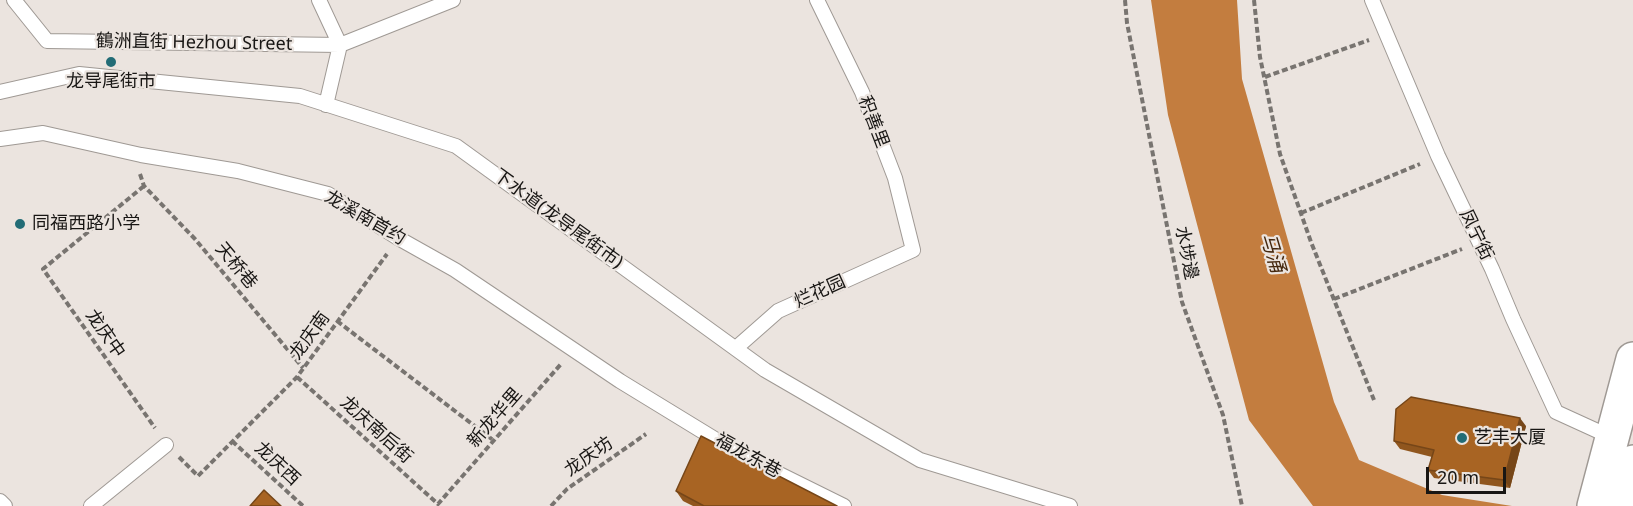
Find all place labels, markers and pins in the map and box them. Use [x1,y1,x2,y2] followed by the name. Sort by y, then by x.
[104,55,118,69] marker: 龙导尾街市
[66,71,156,93] place label: 龙导尾街市
[32,213,140,235] place label: 同福西路小学
[13,217,27,231] marker: 同福西路小学
[1474,427,1546,449] place label: 艺丰大厦
[1455,431,1469,445] marker: 艺丰大厦

